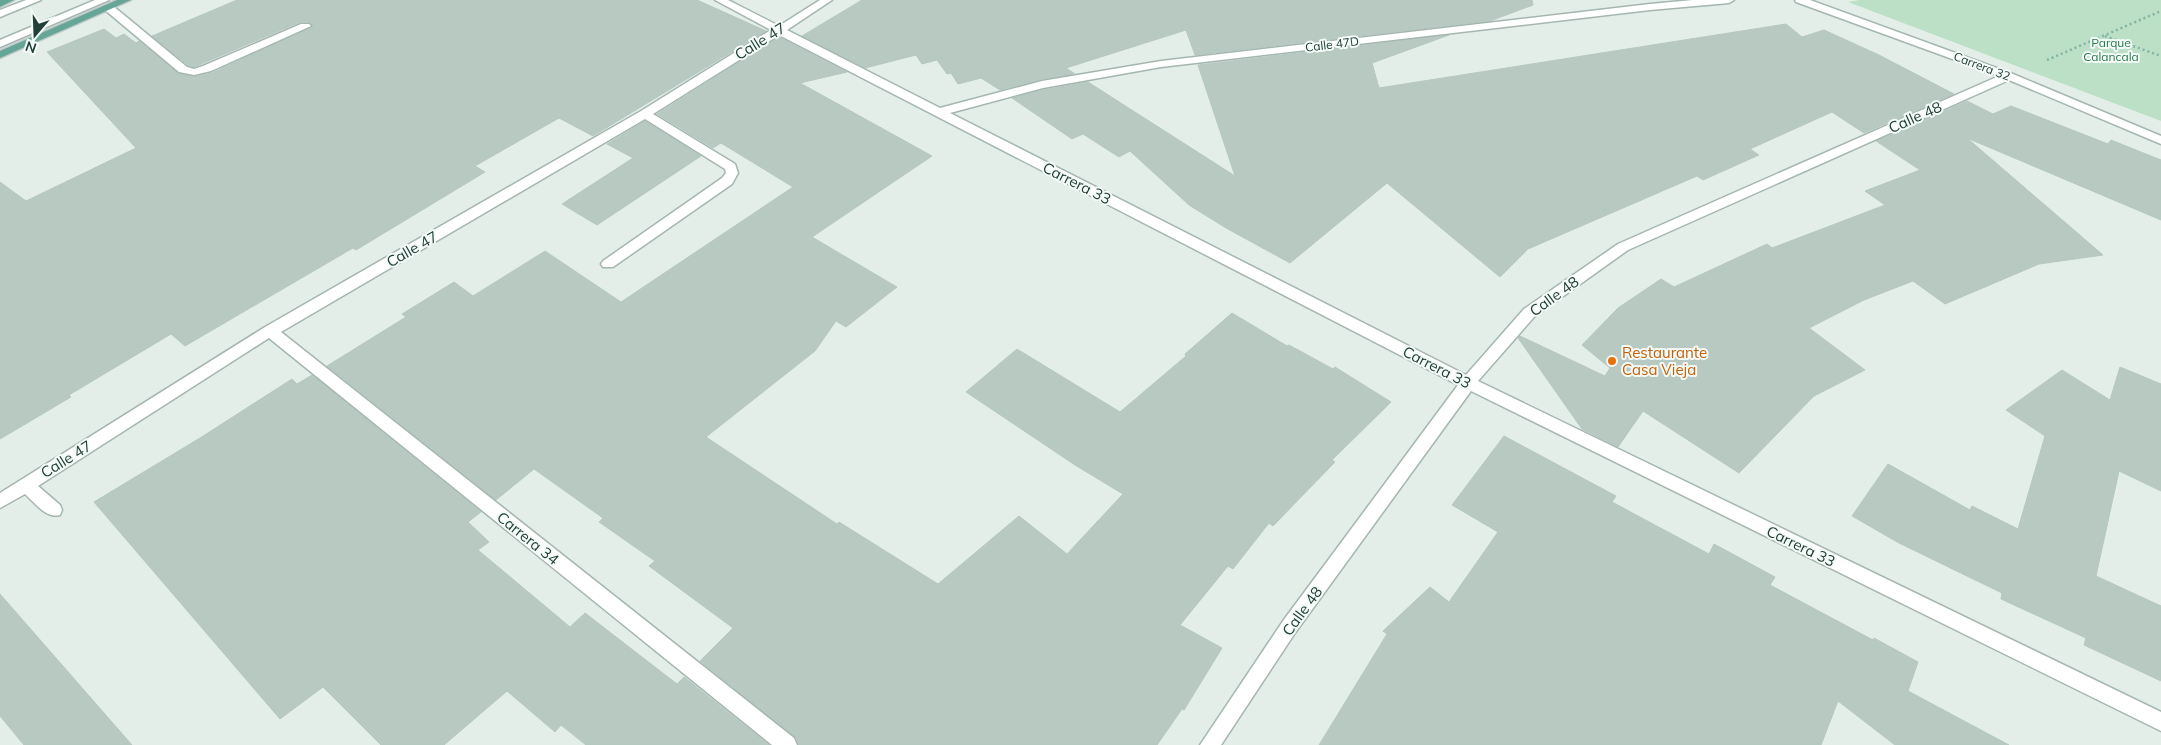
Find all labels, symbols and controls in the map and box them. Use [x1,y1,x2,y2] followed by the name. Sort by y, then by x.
[10,10,60,60] north arrow
[731,18,789,64] street label: Calle 47
[1304,33,1360,55] street label: Calle 47D
[2083,35,2139,64] park label: Parque Calancala
[23,37,39,58] text: N
[1952,48,2012,84] street label: Carrera 32
[1885,97,1945,137] street label: Calle 48
[1040,158,1114,208] street label: Carrera 33
[383,227,441,271] street label: Calle 47
[1526,272,1582,320] street label: Calle 48
[1400,342,1474,392] street label: Carrera 33
[1622,343,1707,379] place label: Restaurante Casa Vieja
[1606,355,1618,367] marker: Restaurante Casa Vieja
[37,436,95,482] street label: Calle 47
[493,507,563,569] street label: Carrera 34
[1763,521,1839,571] street label: Carrera 33
[1278,583,1326,639] street label: Calle 48

